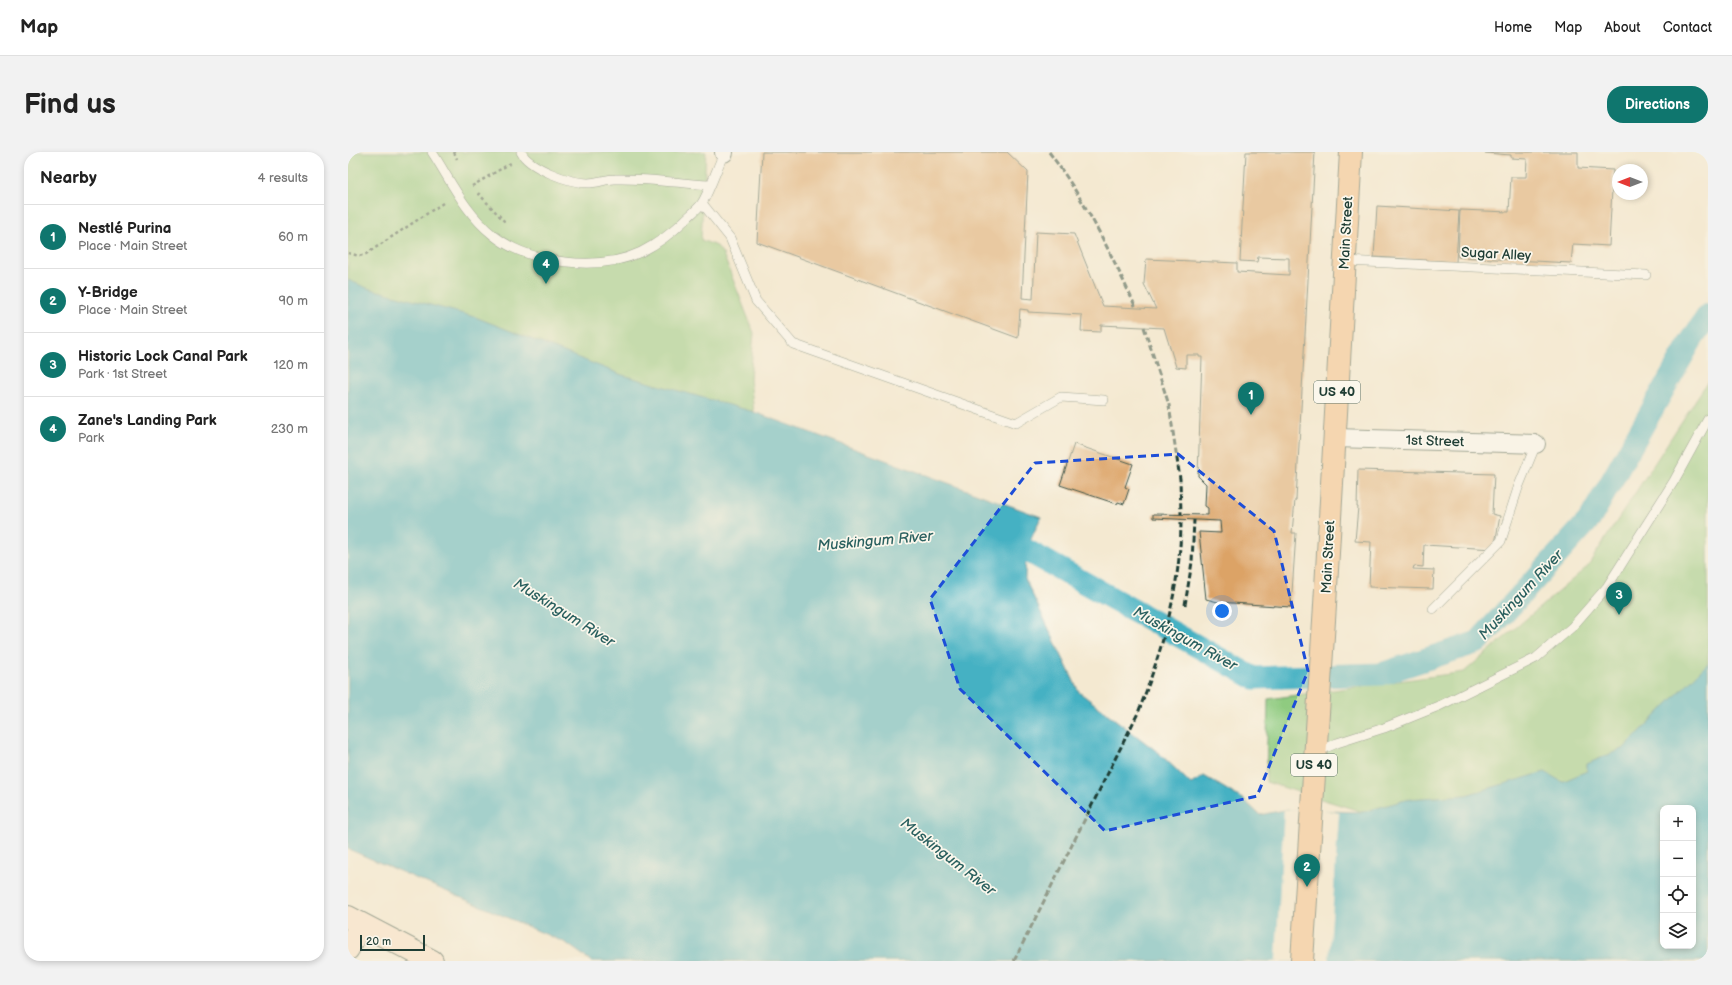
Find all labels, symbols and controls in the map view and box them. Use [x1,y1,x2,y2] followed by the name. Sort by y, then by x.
[20,16,58,39] text: Map
[1494,19,1532,36] text: Home
[1554,19,1582,36] text: Map
[1604,19,1641,36] text: About
[1663,19,1712,36] text: Contact
[1607,86,1708,123] button: Directions
[24,88,116,121] text: Find us
[1612,164,1648,200] north arrow
[40,168,97,188] text: Nearby
[258,170,308,186] text: 4 results
[1336,195,1356,270] street label: Main Street
[78,219,171,238] text: Nestlé Purina
[50,229,56,245] text: 1
[278,229,308,245] text: 60 m
[78,238,187,254] text: Place · Main Street
[1460,244,1532,264] street label: Sugar Alley
[533,251,559,284] pin: 4
[78,283,138,302] text: Y-Bridge
[49,293,57,309] text: 2
[279,293,308,309] text: 90 m
[78,302,187,318] text: Place · Main Street
[78,347,248,366] text: Historic Lock Canal Park
[49,357,57,373] text: 3
[273,357,308,373] text: 120 m
[78,366,167,382] text: Park · 1st Street
[1314,381,1360,403] road number: US 40
[1238,382,1264,415] pin: 1
[78,411,217,430] text: Zane's Landing Park
[49,421,57,437] text: 4
[271,421,308,437] text: 230 m
[78,430,104,446] text: Park
[1405,431,1465,451] street label: 1st Street
[1318,519,1338,594] street label: Main Street
[816,526,935,556] water label: Muskingum River
[1475,545,1569,644] water label: Muskingum River
[510,574,619,653] water label: Muskingum River
[1606,582,1632,615] pin: 3
[1212,601,1232,621] your location
[1130,603,1242,676] water label: Muskingum River
[1291,754,1337,776] road number: US 40
[1660,805,1696,949] map controls
[1660,805,1696,841] button: +
[897,814,1001,901] water label: Muskingum River
[1660,841,1696,877] button: −
[1294,854,1320,887] pin: 2
[1660,877,1696,913] button: locate
[1660,913,1696,949] button: layers
[360,933,425,952] scale bar
[366,935,391,948] text: 20 m

